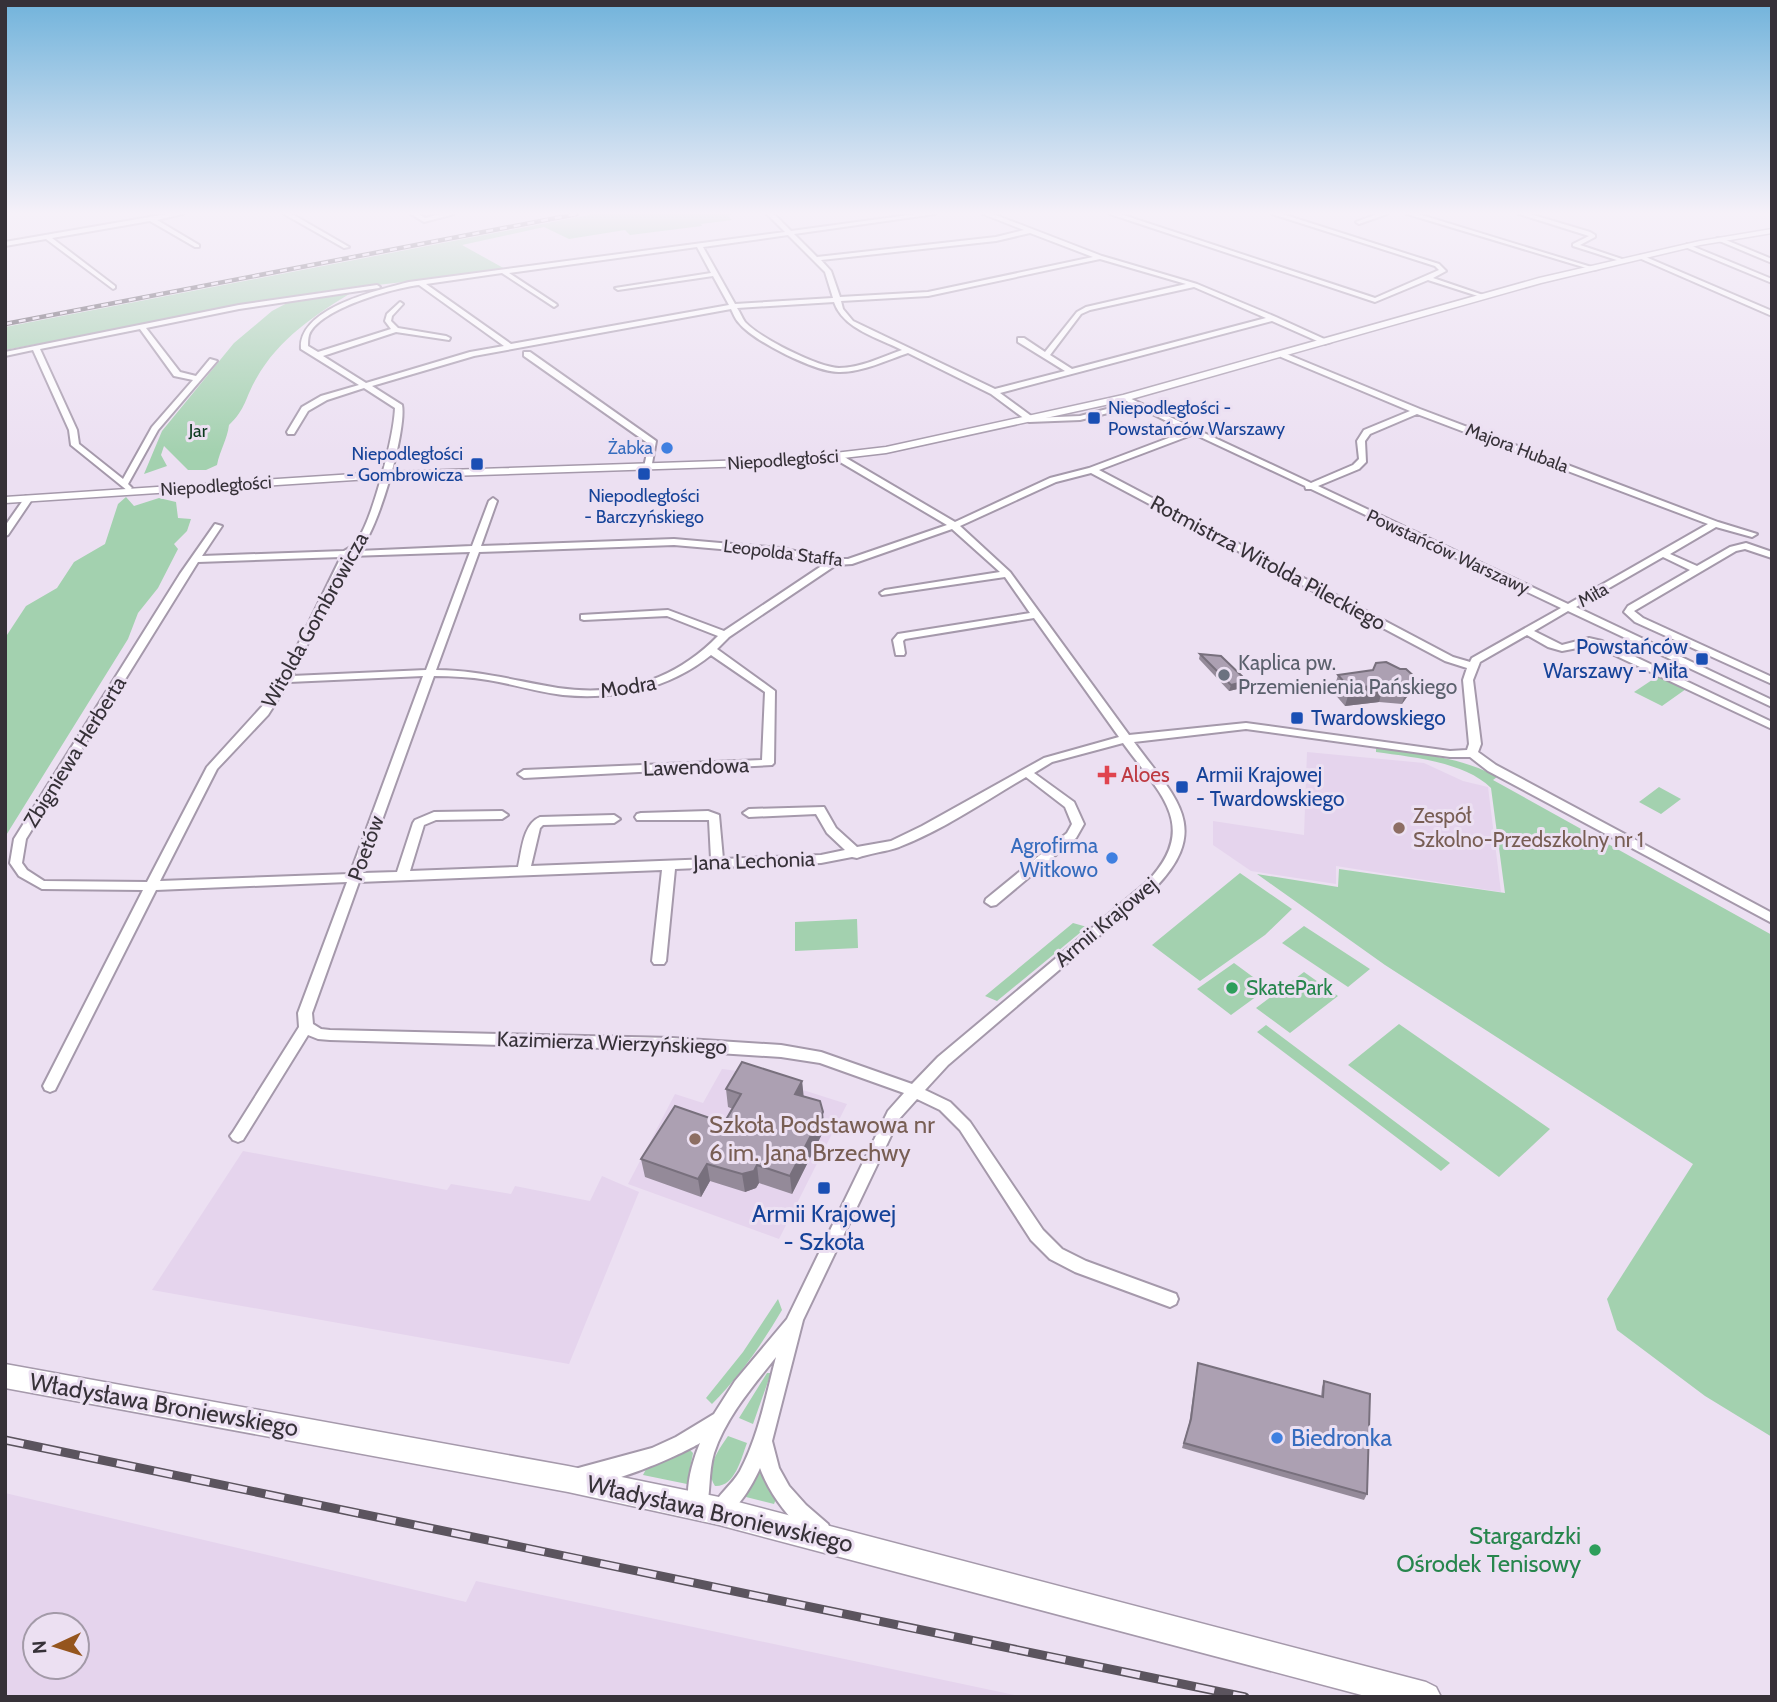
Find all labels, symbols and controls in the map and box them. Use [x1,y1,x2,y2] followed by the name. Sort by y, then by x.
[1108,397,1285,440] place label: Niepodległości - Powstańców Warszawy
[1086,410,1102,426] marker: Niepodległości - Powstańców Warszawy
[1462,418,1572,478] street label: Majora Hubala
[188,420,208,442] park label: Jar
[608,437,653,459] place label: Żabka
[659,440,675,456] marker: Żabka
[346,443,463,486] place label: Niepodległości - Gombrowicza
[727,445,839,475] street label: Niepodległości
[469,456,485,472] marker: Niepodległości - Gombrowicza
[636,466,652,482] marker: Niepodległości - Barczyńskiego
[160,471,272,501] street label: Niepodległości
[584,485,704,528] place label: Niepodległości - Barczyńskiego
[1146,490,1390,635] street label: Rotmistrza Witolda Pileckiego
[1363,505,1533,599] street label: Powstańców Warszawy
[256,528,373,712] street label: Witolda Gombrowicza
[722,535,844,571] street label: Leopolda Staffa
[1574,578,1612,612] street label: Miła
[1543,634,1688,683] place label: Powstańców Warszawy - Miła
[1238,650,1457,699] place label: Kaplica pw. Przemienienia Pańskiego
[1694,651,1710,667] marker: Powstańców Warszawy - Miła
[1216,667,1232,683] marker: Kaplica pw. Przemienienia Pańskiego
[598,670,658,703] street label: Modra
[18,672,131,832] street label: Zbigniewa Herberta
[1311,705,1446,730] place label: Twardowskiego
[1289,710,1305,726] marker: Twardowskiego
[642,752,750,781] street label: Lawendowa
[1121,762,1170,787] place label: Aloes
[1196,762,1345,811] place label: Armii Krajowej - Twardowskiego
[1099,767,1115,783] marker: Aloes
[1174,779,1190,795] marker: Armii Krajowej - Twardowskiego
[1413,803,1644,852] place label: Zespół Szkolno-Przedszkolny nr 1
[342,812,389,884] street label: Poetów
[1391,820,1407,836] marker: Zespół Szkolno-Przedszkolny nr 1
[1010,833,1098,882] place label: Agrofirma Witkowo
[692,846,815,875] street label: Jana Lechonia
[1104,850,1120,866] marker: Agrofirma Witkowo
[1049,871,1163,973] street label: Armii Krajowej
[1246,975,1333,1000] place label: SkatePark
[1224,980,1240,996] marker: SkatePark
[496,1026,728,1059] street label: Kazimierza Wierzyńskiego
[709,1110,935,1167] place label: Szkoła Podstawowa nr 6 im. Jana Brzechwy
[687,1131,703,1147] marker: Szkoła Podstawowa nr 6 im. Jana Brzechwy
[816,1180,832,1196] marker: Armii Krajowej - Szkoła
[752,1199,896,1256] place label: Armii Krajowej - Szkoła
[27,1367,301,1442] street label: Władysława Broniewskiego
[1291,1423,1392,1452] place label: Biedronka
[1269,1430,1285,1446] marker: Biedronka
[584,1469,856,1558] street label: Władysława Broniewskiego
[1396,1521,1581,1578] place label: Stargardzki Ośrodek Tenisowy
[1587,1542,1603,1558] marker: Stargardzki Ośrodek Tenisowy
[21,1611,91,1681] north arrow
[28,1640,51,1655] text: N

